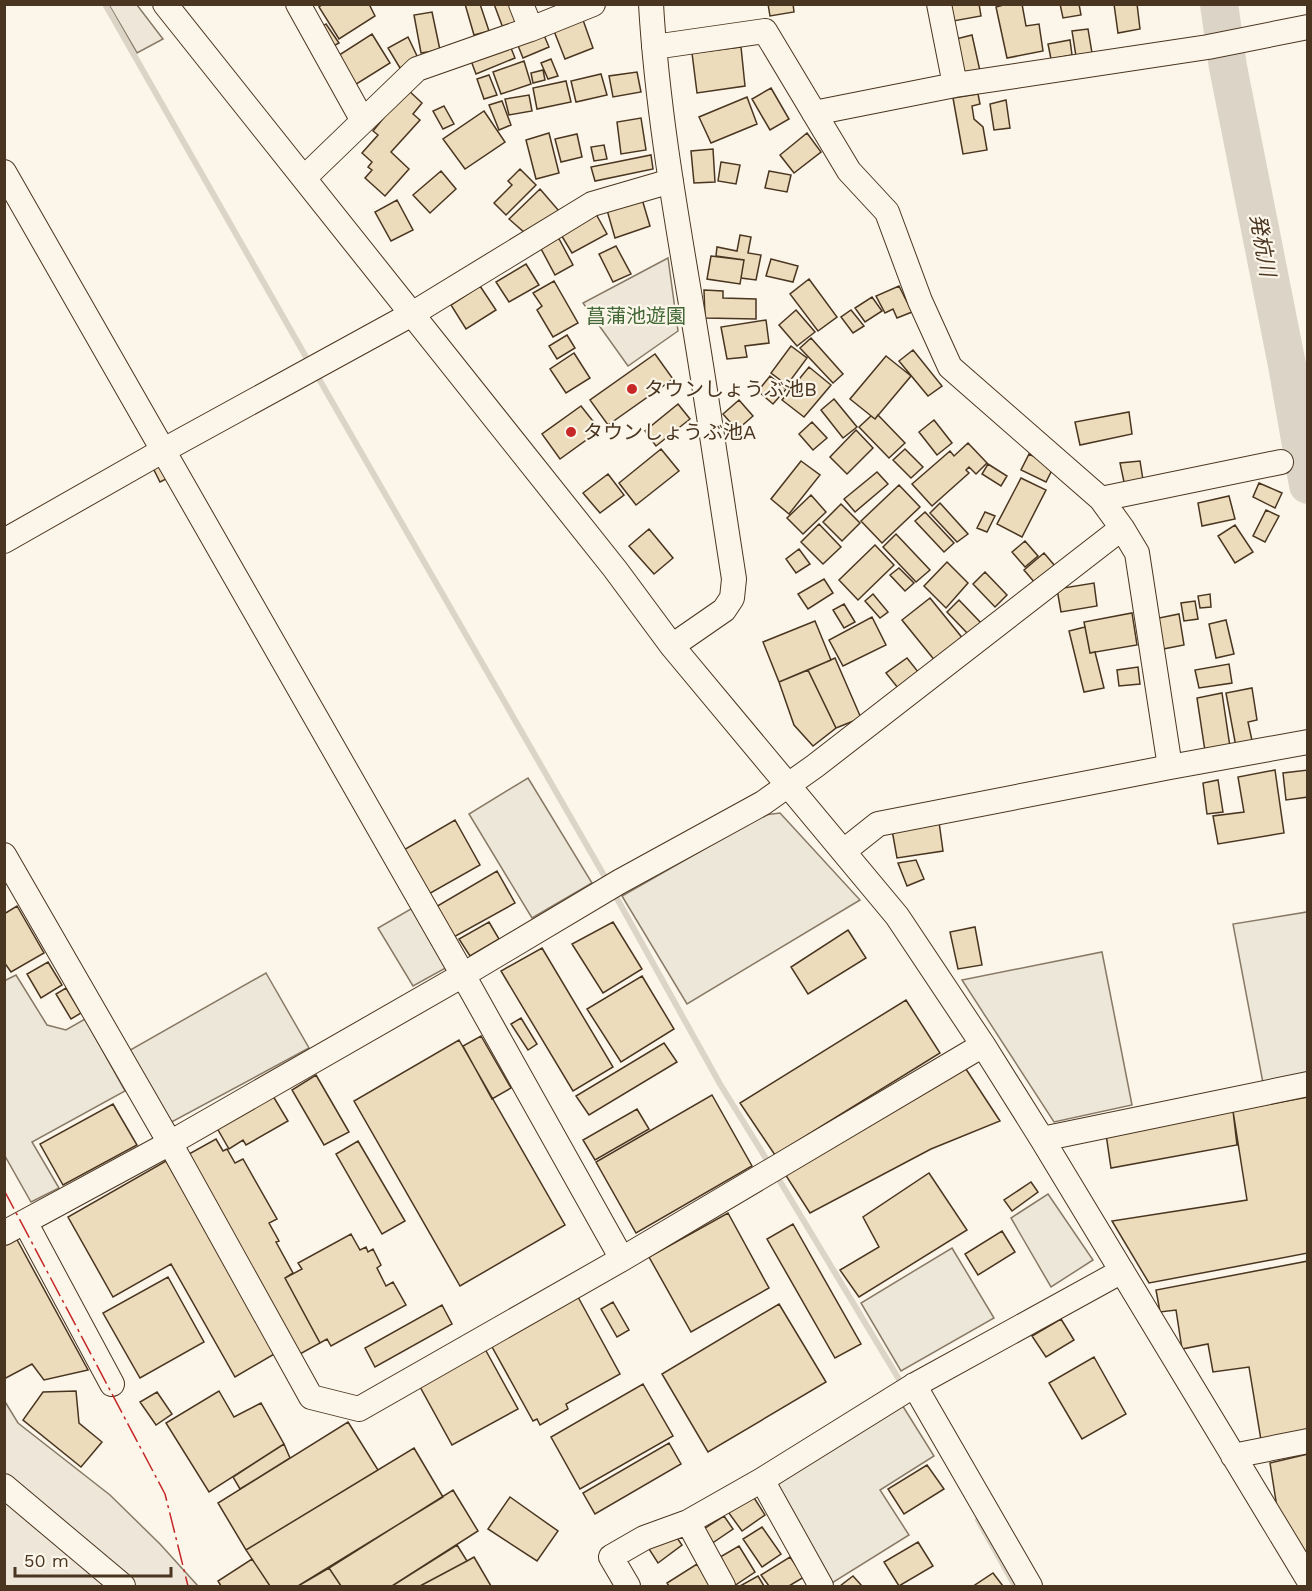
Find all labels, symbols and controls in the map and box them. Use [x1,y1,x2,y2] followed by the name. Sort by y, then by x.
[1245,212,1281,280] water label: 発杭川
[586,304,686,328] park label: 菖蒲池遊園
[644,377,817,401] place label: タウンしょうぶ池B
[625,382,639,396] marker: タウンしょうぶ池B
[583,420,756,444] place label: タウンしょうぶ池A
[564,425,578,439] marker: タウンしょうぶ池A
[15,1540,171,1578] scale bar
[24,1550,69,1571] text: 50 m

